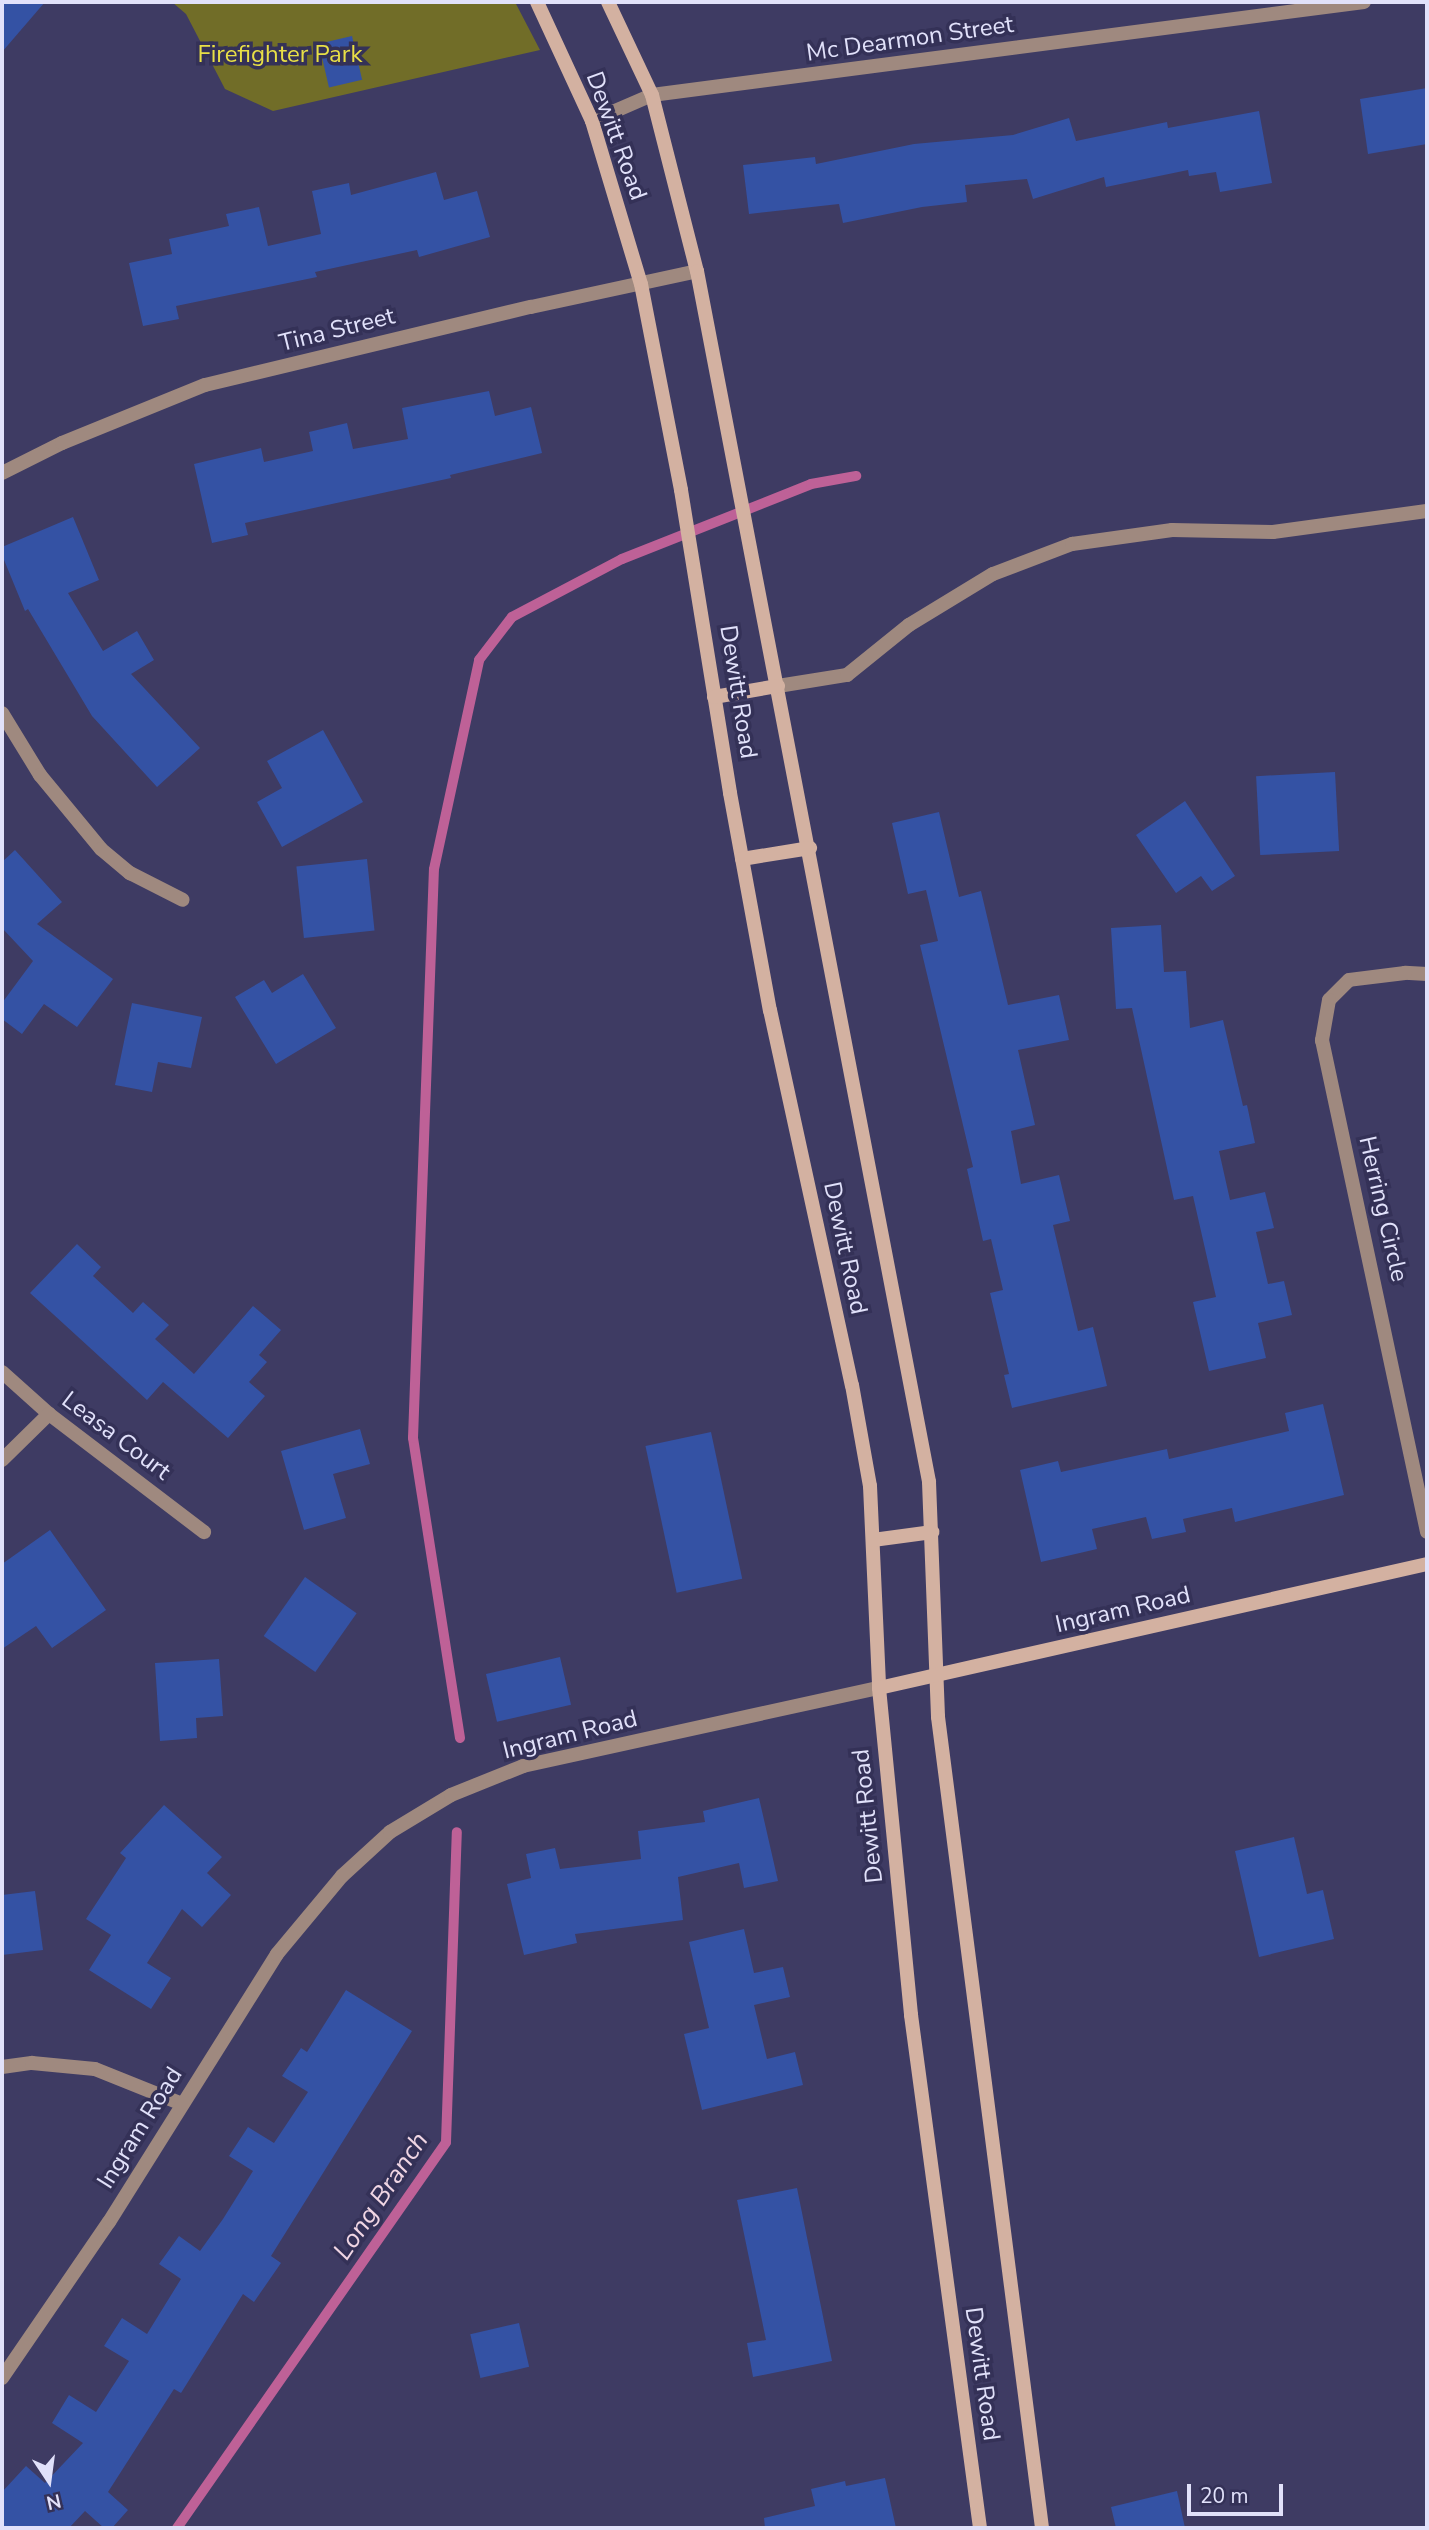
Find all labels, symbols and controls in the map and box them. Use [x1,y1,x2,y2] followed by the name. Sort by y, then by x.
[805,10,1015,68] street label: Mc Dearmon Street
[198,41,362,69] park label: Firefighter Park
[579,68,653,204] street label: Dewitt Road
[276,302,398,358] street label: Tina Street
[713,623,763,761] street label: Dewitt Road
[1352,1133,1414,1285] street label: Herring Circle
[817,1179,873,1317] street label: Dewitt Road
[56,1386,176,1486] street label: Leasa Court
[1053,1580,1193,1640] street label: Ingram Road
[500,1704,640,1766] street label: Ingram Road
[847,1748,889,1884] street label: Dewitt Road
[91,2062,189,2194] street label: Ingram Road
[327,2126,435,2266] water label: Long Branch
[958,2305,1006,2443] street label: Dewitt Road
[14,2446,84,2516] north arrow
[1191,2470,1287,2514] scale bar
[1200,2482,1249,2510] text: 20 m
[44,2487,64,2516] text: N

